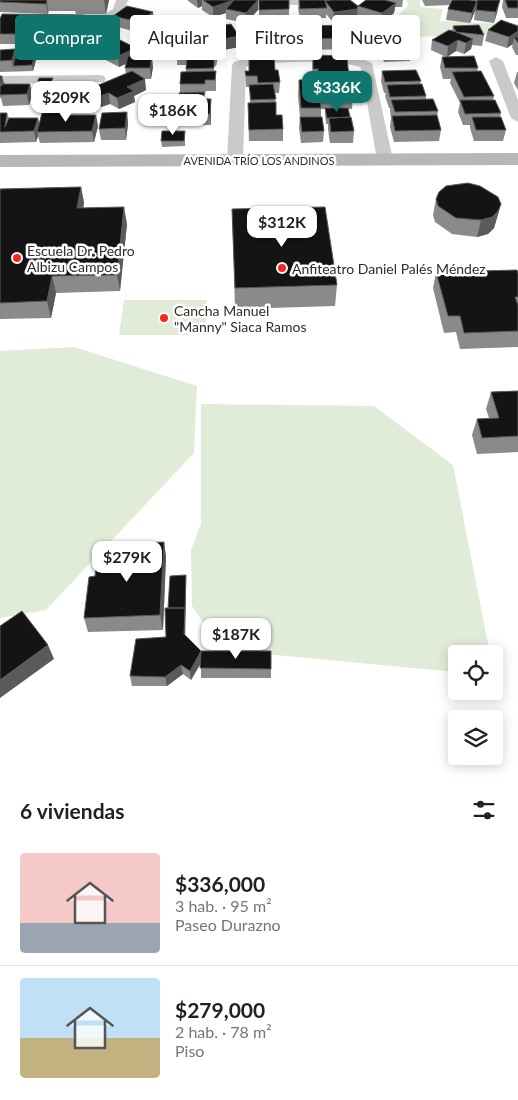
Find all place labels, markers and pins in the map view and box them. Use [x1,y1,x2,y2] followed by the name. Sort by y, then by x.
[302,70,372,113] pin: $336K
[31,80,101,123] pin: $209K
[138,94,208,136] pin: $186K
[247,206,317,248] pin: $312K
[27,242,135,275] place label: Escuela Dr. Pedro Albizu Campos
[11,252,23,264] marker: Escuela Dr. Pedro Albizu Campos
[292,260,486,277] place label: Anfiteatro Daniel Palés Méndez
[276,262,288,274] marker: Anfiteatro Daniel Palés Méndez
[174,302,307,335] place label: Cancha Manuel "Manny" Siaca Ramos
[158,312,170,324] marker: Cancha Manuel "Manny" Siaca Ramos
[92,540,162,583] pin: $279K
[201,618,271,660] pin: $187K

